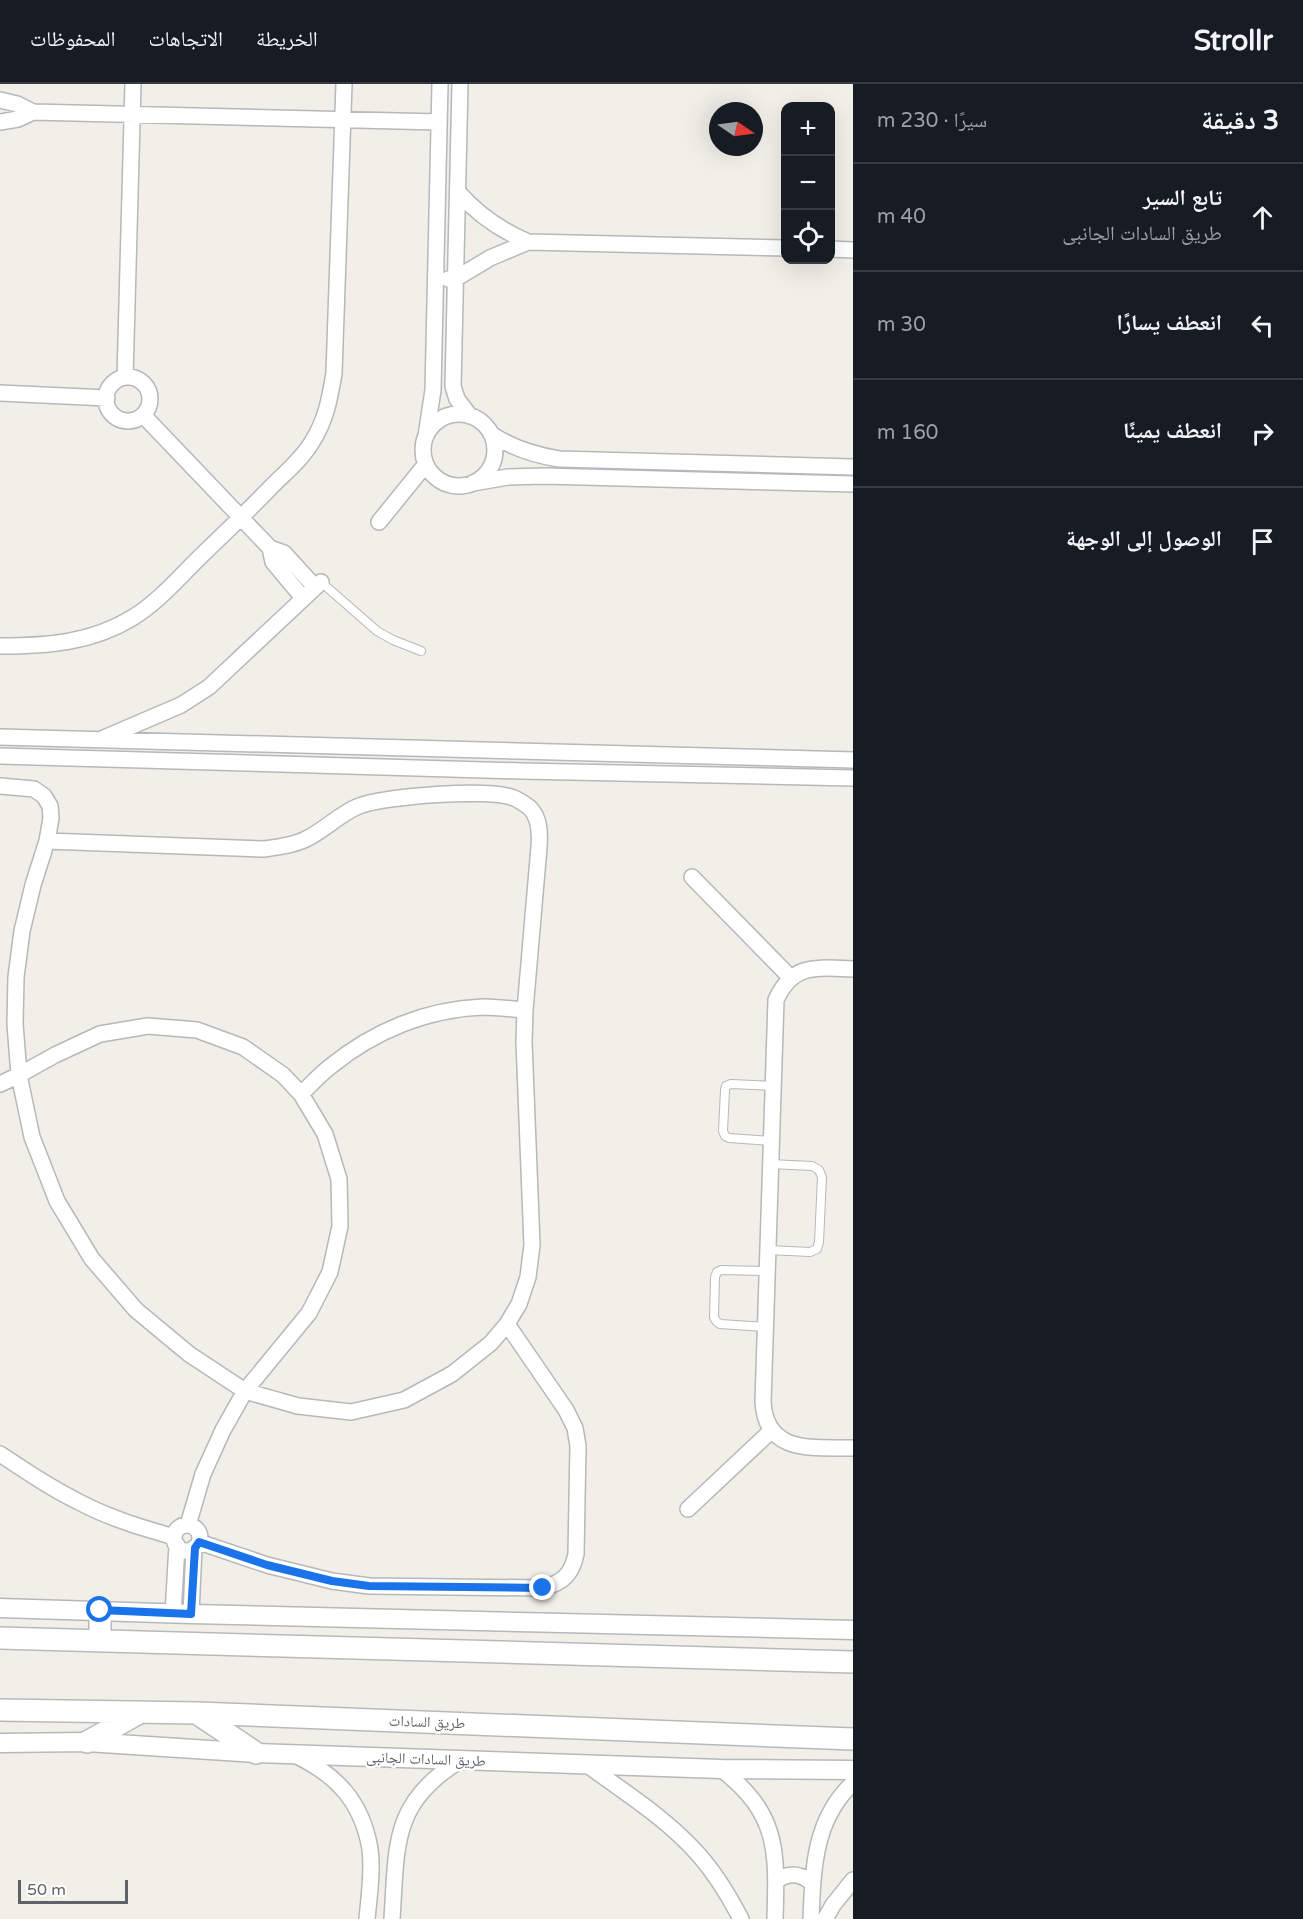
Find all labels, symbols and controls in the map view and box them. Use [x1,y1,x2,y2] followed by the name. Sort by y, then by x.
[1194,24,1273,58] text: Strollr
[30,27,115,52] text: المحفوظات
[148,27,223,52] text: الاتجاهات
[256,27,318,52] text: الخريطة
[709,102,763,156] north arrow
[781,102,835,264] map controls
[781,102,835,156] button: +
[1201,105,1279,136] text: 3 دقيقة
[877,109,987,133] text: سيرًا · 230 m
[781,156,835,210] button: −
[1143,185,1222,211] text: تابع السير
[1246,201,1279,234] icon: ahead
[877,205,926,229] text: 40 m
[781,210,835,264] button: locate
[1062,222,1222,246] text: طريق السادات الجانبى
[1246,309,1279,342] icon: left
[1117,310,1222,336] text: انعطف يسارًا
[877,313,926,337] text: 30 m
[1246,417,1279,450] icon: right
[1123,418,1222,444] text: انعطف يمينًا
[877,421,938,445] text: 160 m
[1246,525,1279,558] icon: arrive
[1066,526,1222,552] text: الوصول إلى الوجهة
[529,1574,555,1600] route end
[86,1596,112,1622] route start
[388,1712,466,1733] street label: طريق السادات
[366,1748,486,1771] street label: طريق السادات الجانبى
[18,1877,128,1904] scale bar
[27,1880,66,1900] text: 50 m

